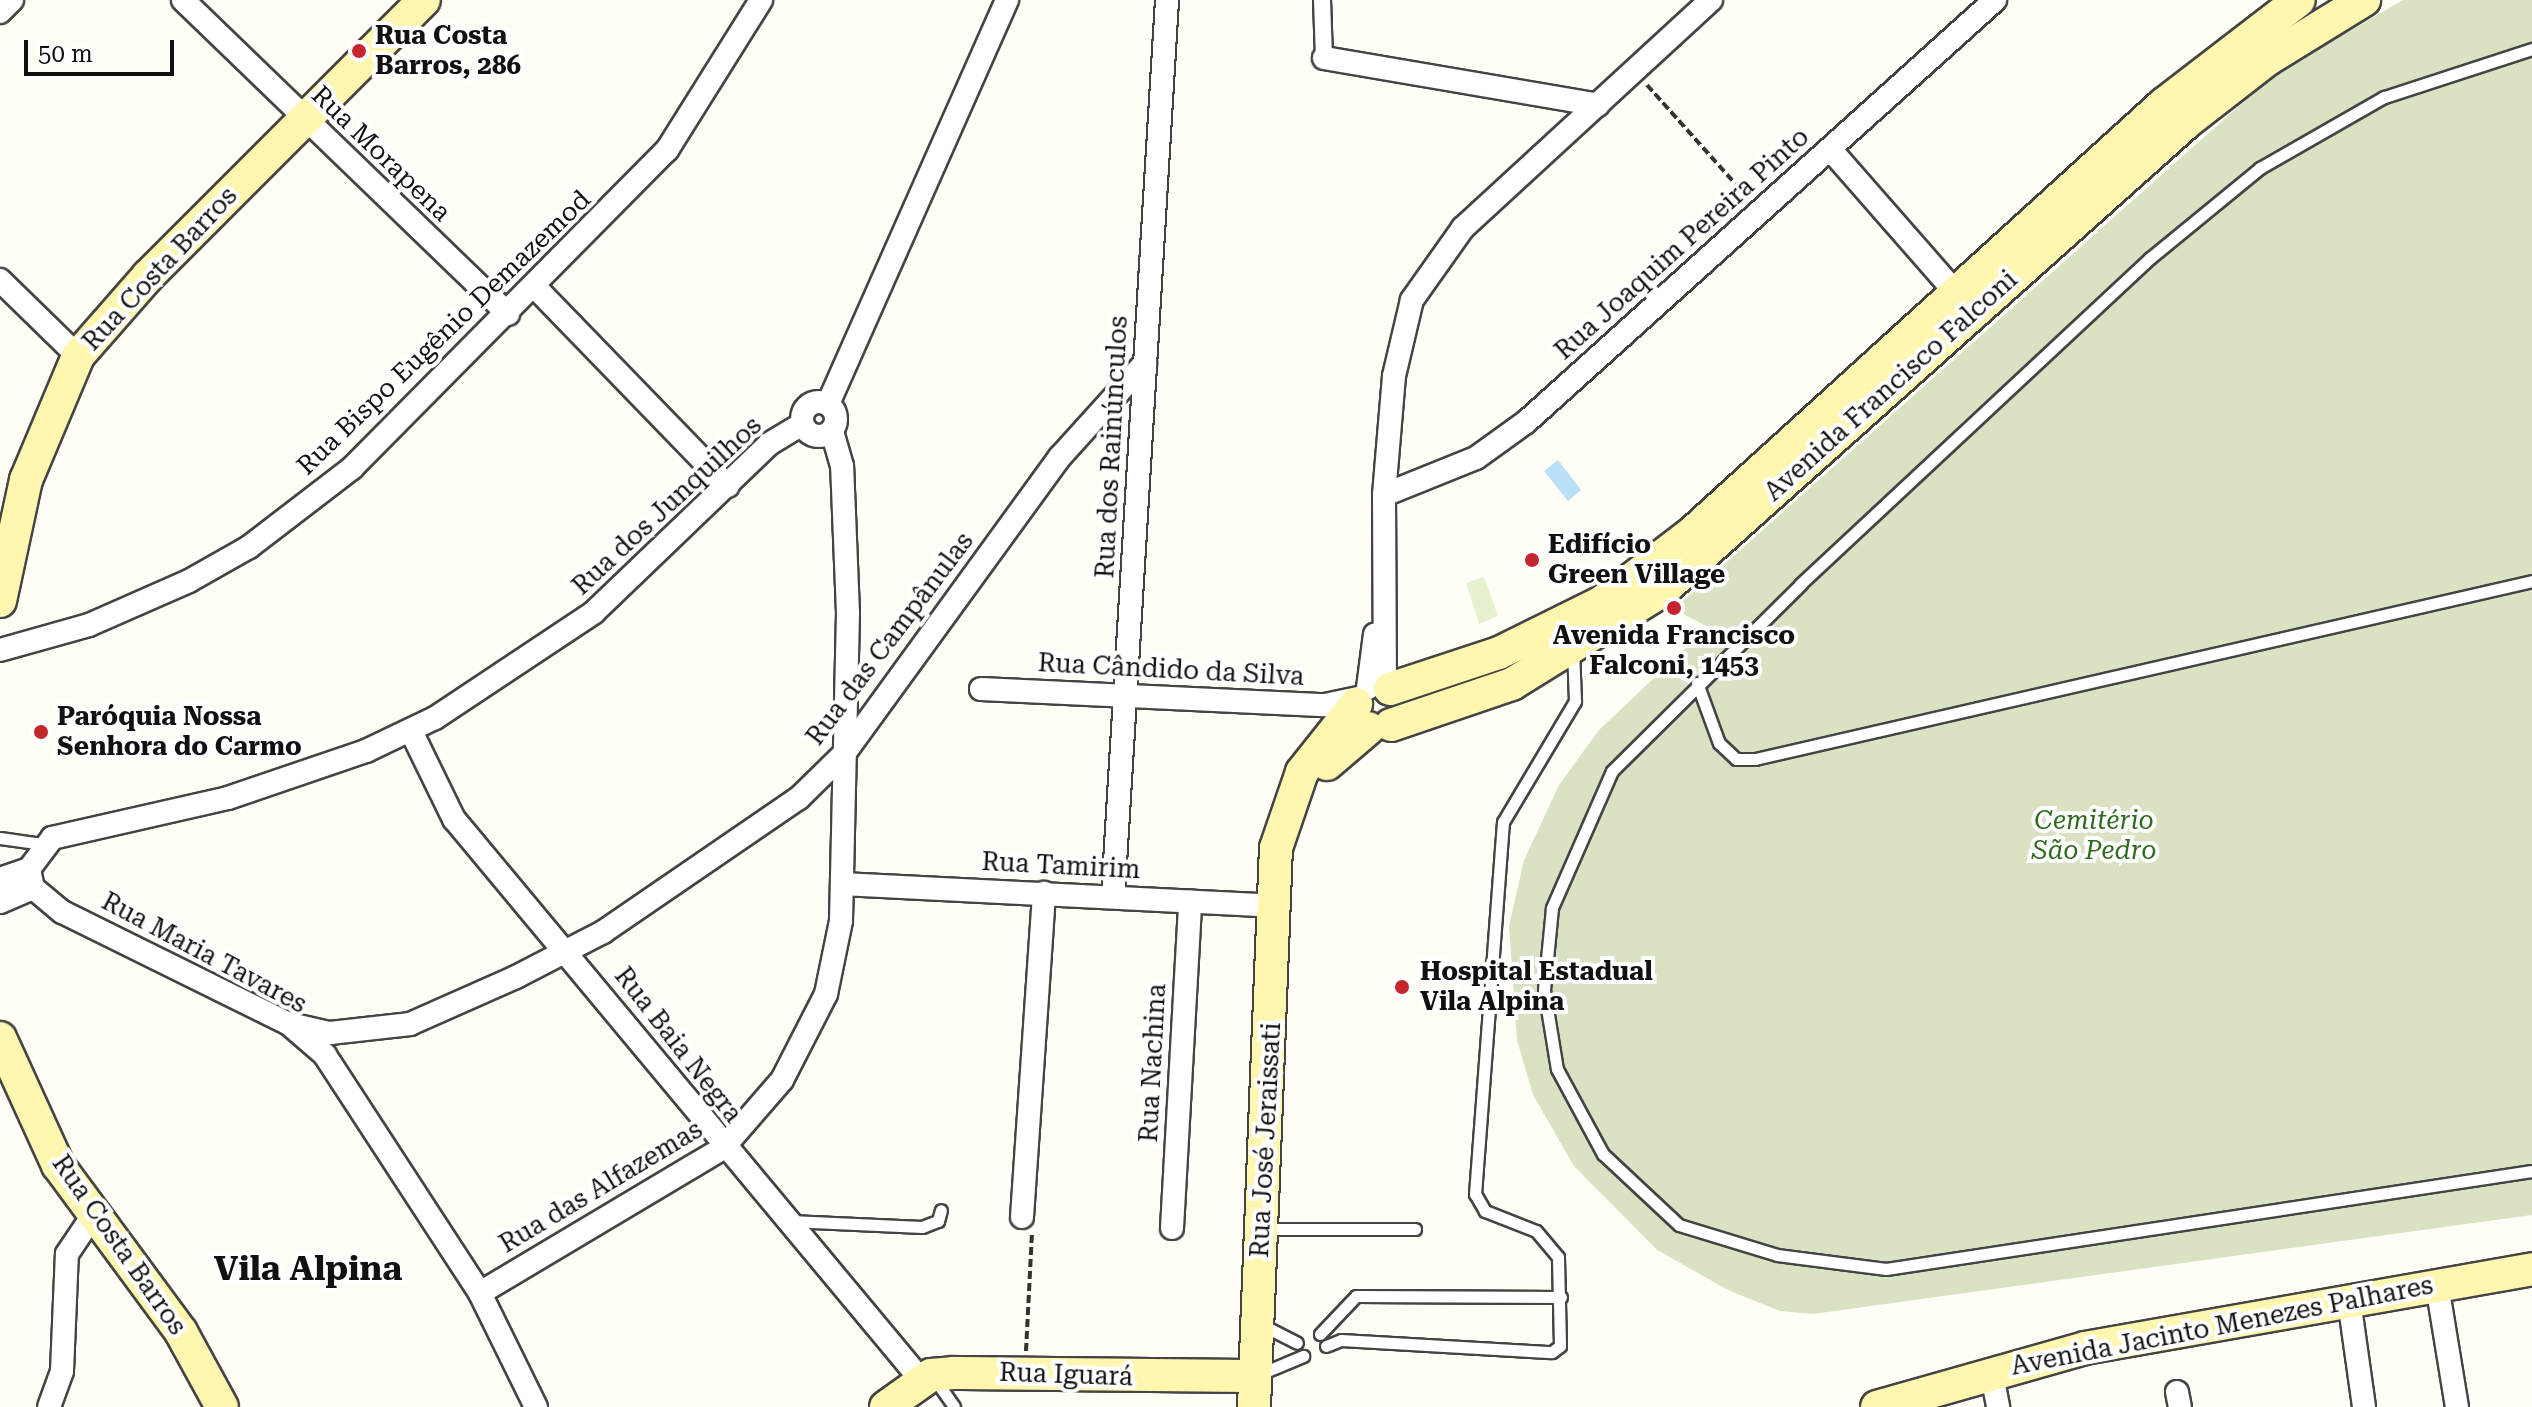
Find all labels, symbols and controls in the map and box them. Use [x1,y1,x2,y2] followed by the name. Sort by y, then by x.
[375,20,521,82] place label: Rua Costa Barros, 286
[28,24,178,74] scale bar
[38,40,93,68] text: 50 m
[350,42,368,60] marker: Rua Costa Barros, 286
[305,80,457,228] street label: Rua Morapena
[1548,122,1816,366] street label: Rua Joaquim Pereira Pinto
[76,181,244,357] street label: Rua Costa Barros
[291,184,597,482] street label: Rua Bispo Eugênio Demazemod
[1758,264,2024,508] street label: Avenida Francisco Falconi
[1090,315,1134,579] street label: Rua dos Rainúnculos
[566,410,768,602] street label: Rua dos Junquilhos
[800,526,980,752] street label: Rua das Campânulas
[1548,529,1725,590] place label: Edifício Green Village
[1523,551,1541,569] marker: Edifício Green Village
[1665,599,1683,617] marker: Avenida Francisco Falconi, 1453
[1553,620,1795,682] place label: Avenida Francisco Falconi, 1453
[1037,647,1305,693] street label: Rua Cândido da Silva
[57,701,302,762] place label: Paróquia Nossa Senhora do Carmo
[32,723,50,741] marker: Paróquia Nossa Senhora do Carmo
[2032,805,2156,866] park label: Cemitério São Pedro
[981,846,1141,886] street label: Rua Tamirim
[96,886,312,1020] street label: Rua Maria Tavares
[1420,956,1653,1018] place label: Hospital Estadual Vila Alpina
[608,961,748,1129] street label: Rua Baia Negra
[1391,976,1413,998] marker: Hospital Estadual Vila Alpina
[1133,983,1173,1143] street label: Rua Nachina
[1244,1022,1288,1258] street label: Rua José Jeraissati
[494,1114,708,1260] street label: Rua das Alfazemas
[45,1149,193,1341] street label: Rua Costa Barros
[214,1249,402,1289] district label: Vila Alpina
[2008,1270,2436,1382] street label: Avenida Jacinto Menezes Palhares
[999,1357,1133,1393] street label: Rua Iguará

